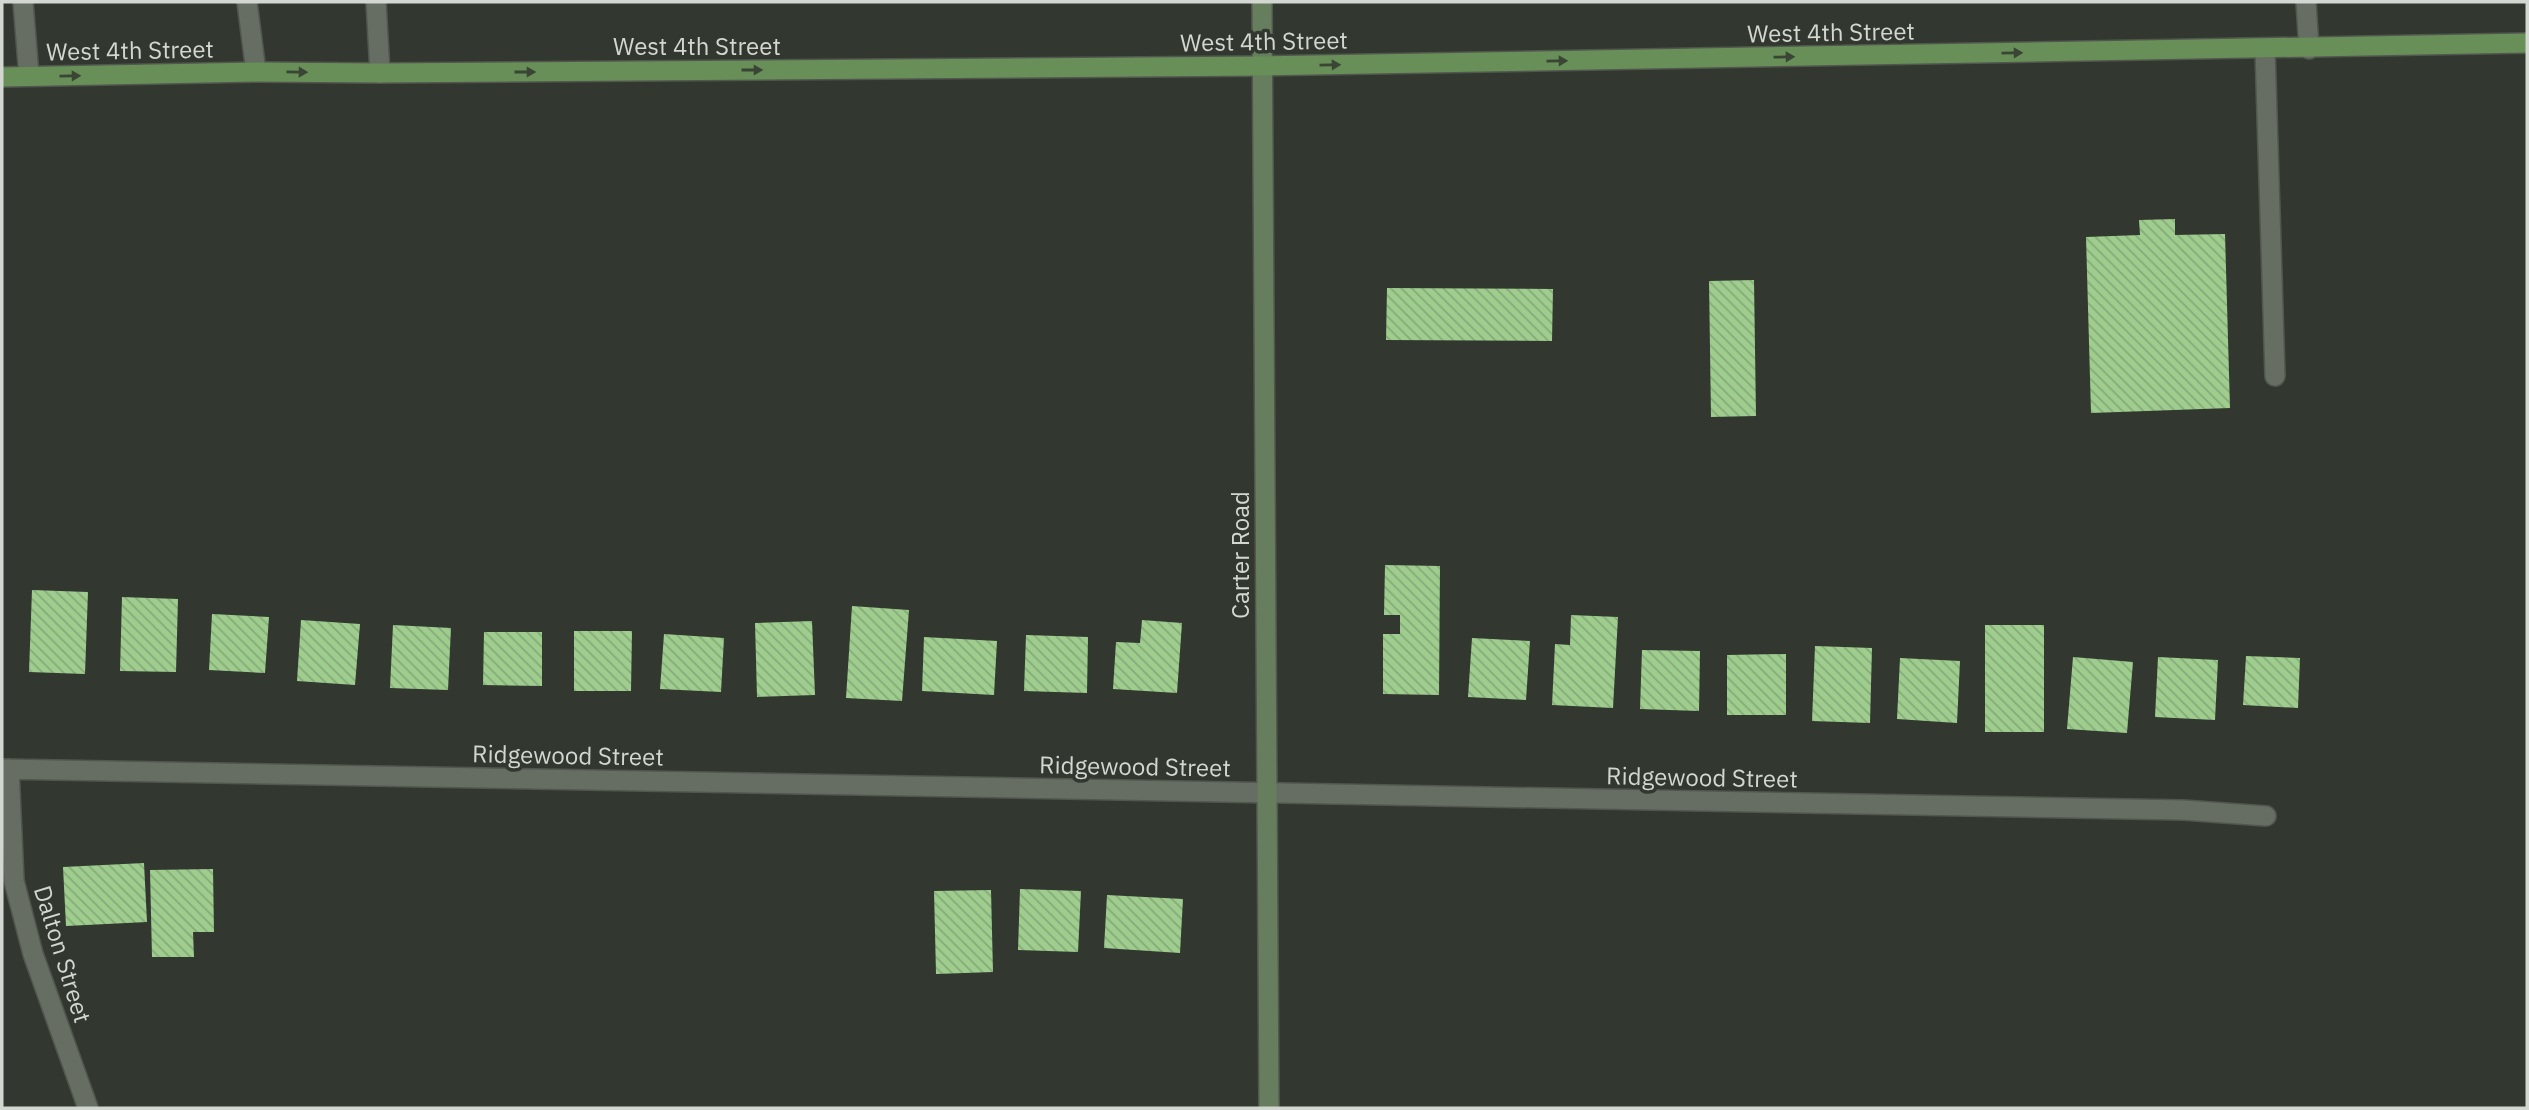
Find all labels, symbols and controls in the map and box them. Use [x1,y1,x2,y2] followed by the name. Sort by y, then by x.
[1747,15,1915,49] street label: West 4th Street
[1180,24,1348,58] street label: West 4th Street
[613,30,781,62] street label: West 4th Street
[46,33,214,67] street label: West 4th Street
[2001,47,2023,59] one-way arrow
[1774,51,1796,63] one-way arrow
[1546,55,1568,66] one-way arrow
[1319,59,1341,70] one-way arrow
[742,64,764,76] one-way arrow
[287,66,309,78] one-way arrow
[514,66,536,78] one-way arrow
[59,70,81,81] one-way arrow
[1224,491,1256,619] street label: Carter Road
[472,737,664,773] street label: Ridgewood Street
[1039,748,1231,784] street label: Ridgewood Street
[1606,759,1798,795] street label: Ridgewood Street
[27,881,99,1027] street label: Dalton Street

